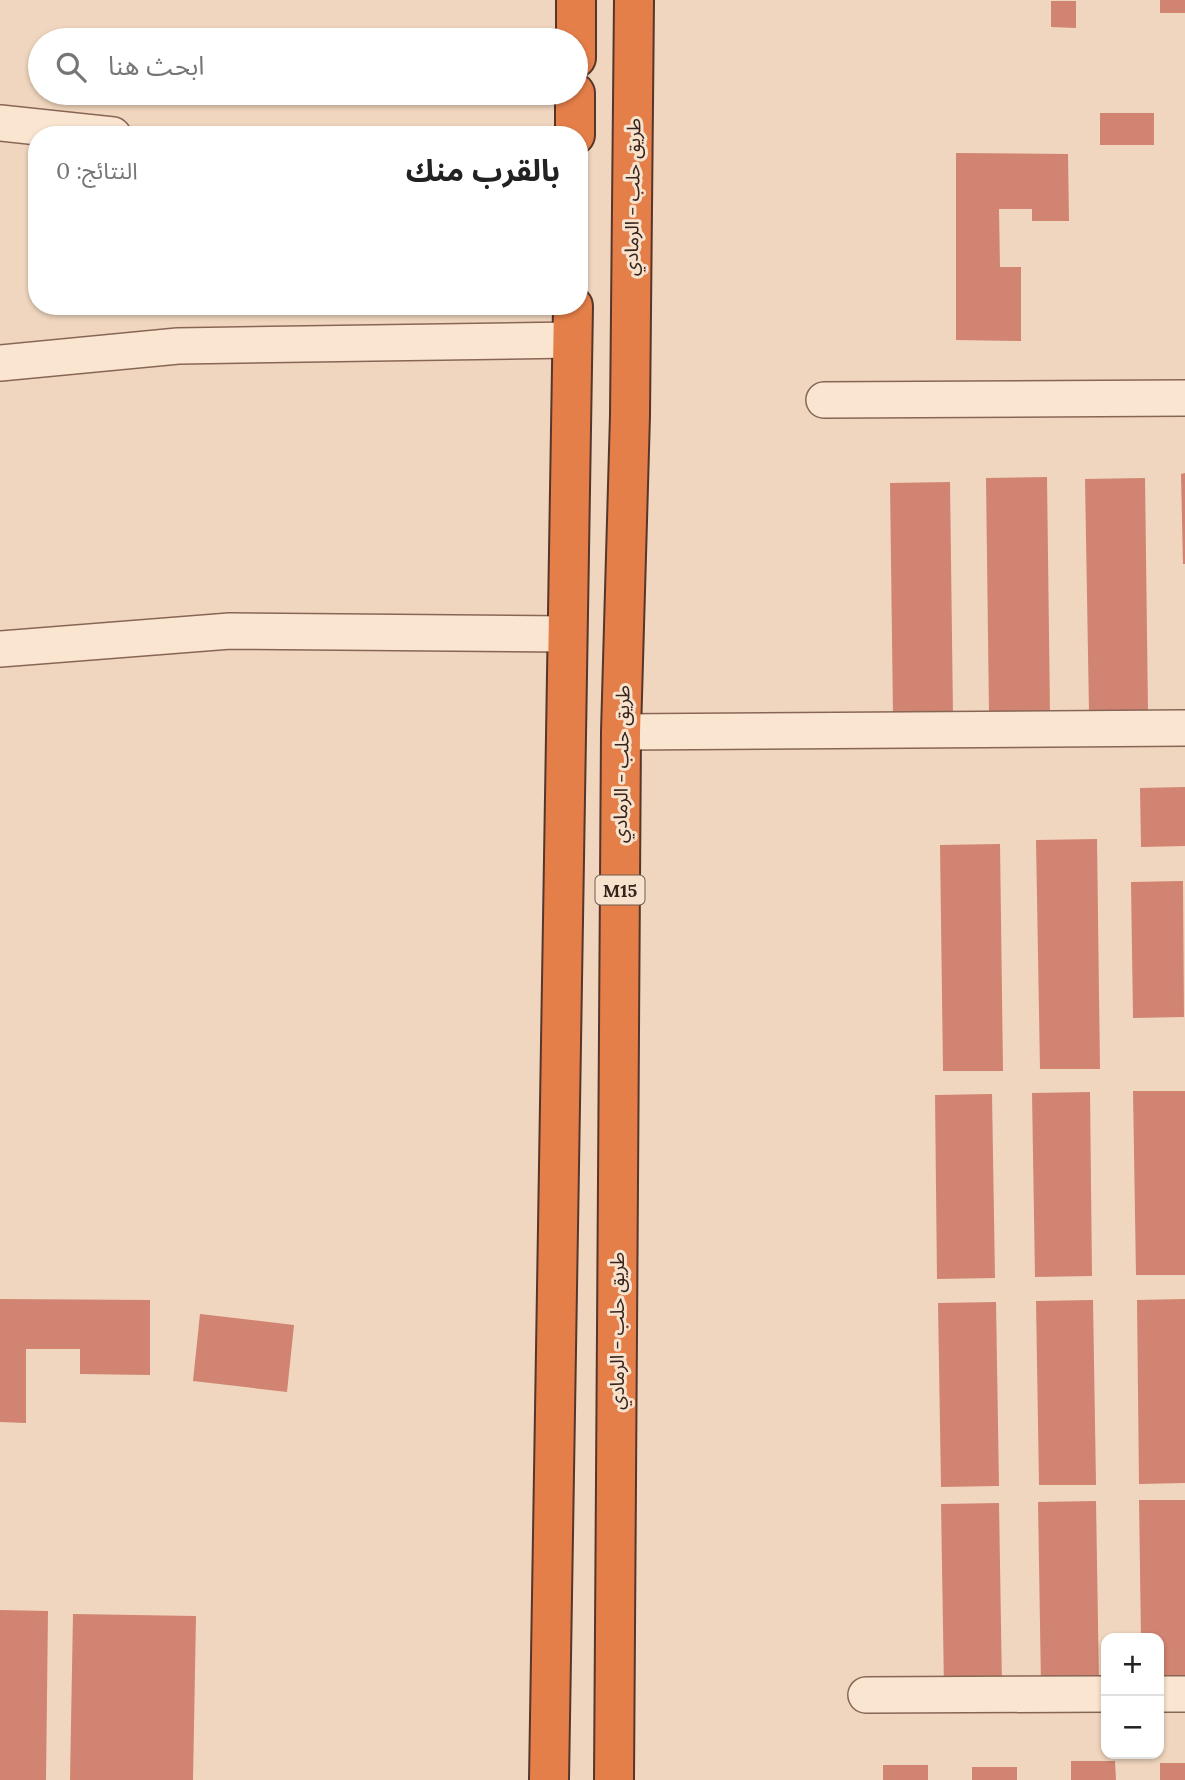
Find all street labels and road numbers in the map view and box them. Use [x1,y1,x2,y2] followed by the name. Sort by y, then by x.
[619,118,649,276] street label: طريق حلب - الرمادي
[608,685,638,843] street label: طريق حلب - الرمادي
[596,876,644,904] road number: M15
[605,1252,632,1410] street label: طريق حلب - الرمادي

